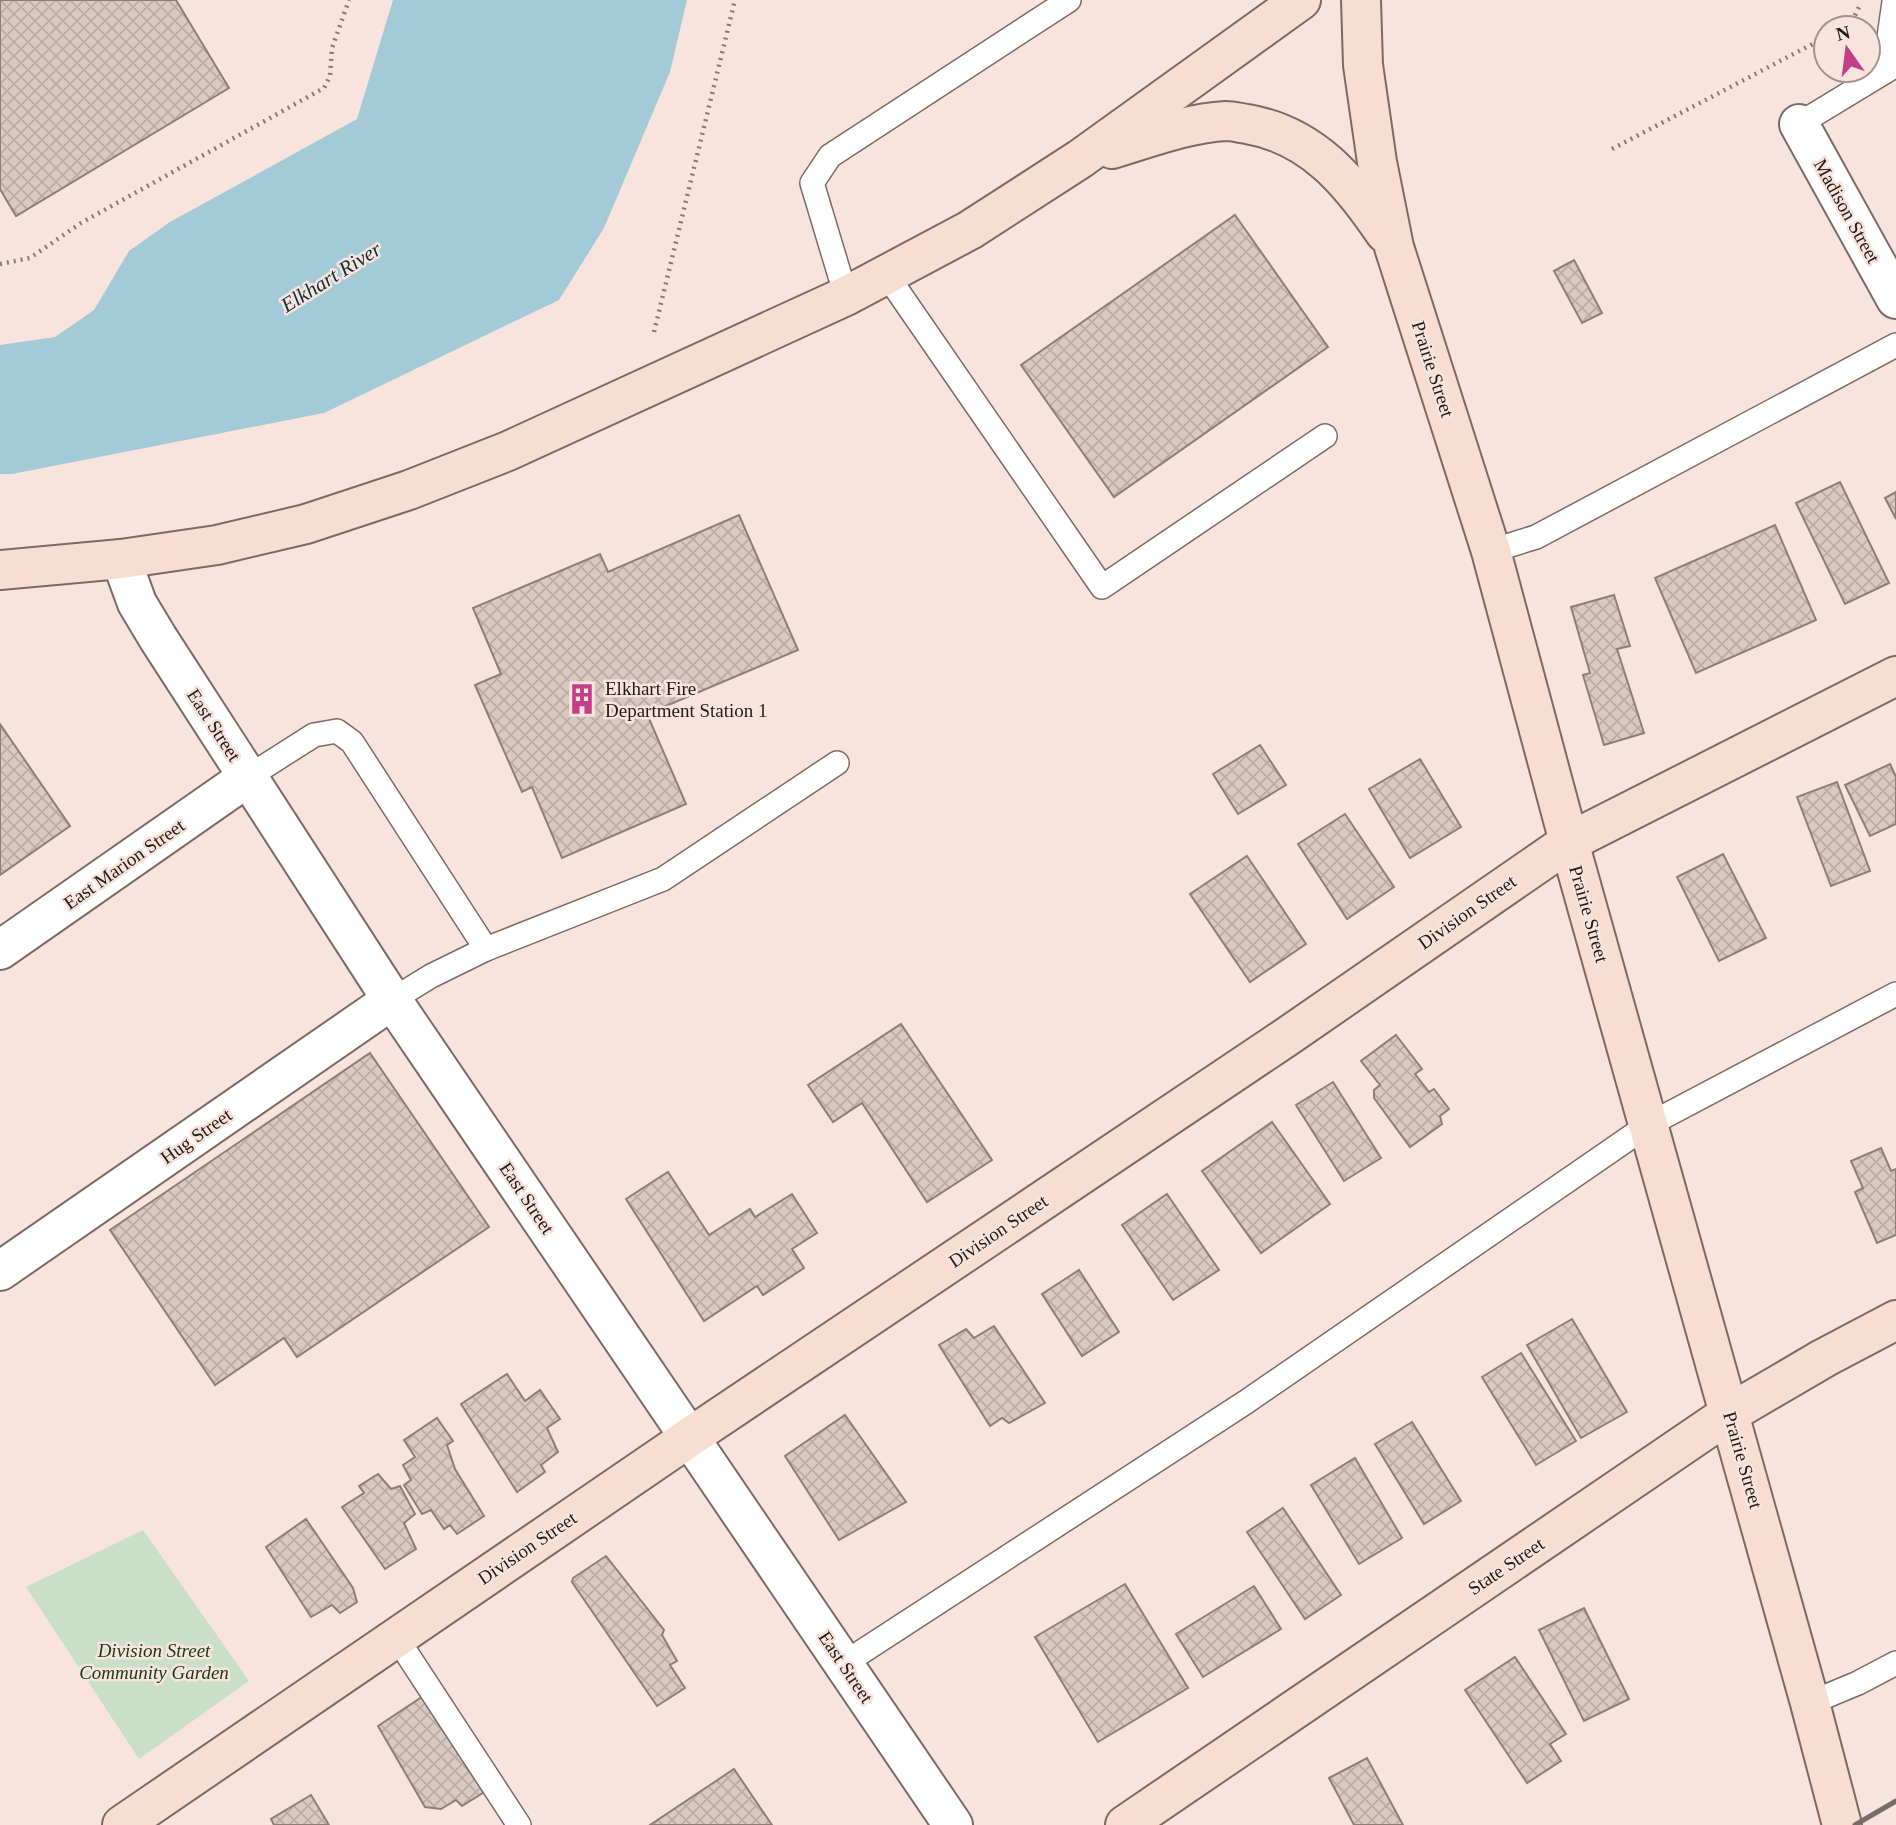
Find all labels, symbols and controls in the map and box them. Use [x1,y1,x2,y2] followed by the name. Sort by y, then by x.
[1812,14,1882,84] north arrow
[1834,21,1852,45] text: N
[1810,155,1885,267] street label: Madison Street
[276,236,386,318] water label: Elkhart River
[1408,318,1459,420] street label: Prairie Street
[605,678,768,721] place label: Elkhart Fire Department Station 1
[565,682,599,716] building icon: Elkhart Fire Department Station 1
[183,685,245,766] street label: East Street
[60,814,189,913] street label: East Marion Street
[1565,863,1613,966] street label: Prairie Street
[1414,870,1521,953] street label: Division Street
[156,1104,236,1168] street label: Hug Street
[495,1158,559,1238] street label: East Street
[945,1190,1052,1272] street label: Division Street
[1719,1409,1767,1512] street label: Prairie Street
[474,1507,581,1589] street label: Division Street
[1464,1533,1549,1599] street label: State Street
[814,1627,878,1707] street label: East Street
[79,1640,229,1683] park label: Division Street Community Garden

